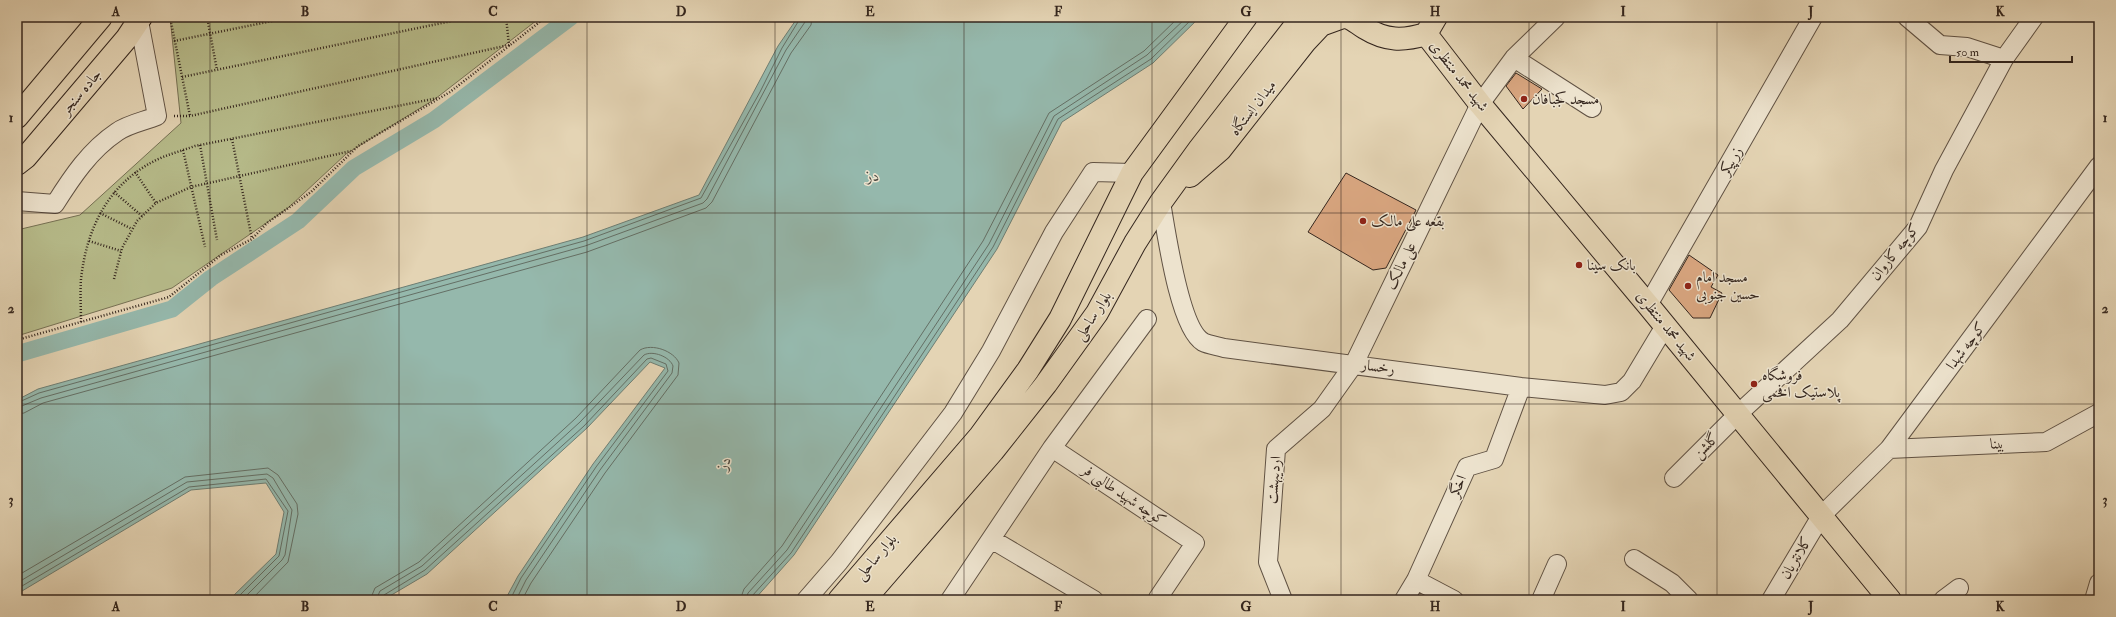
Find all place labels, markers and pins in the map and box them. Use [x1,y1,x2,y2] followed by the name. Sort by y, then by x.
[1532,90,1599,109] place label: مسجد کجبافان
[1519,94,1529,104] marker: مسجد کجبافان
[1371,212,1445,232] place label: بقعه علی مالک
[1358,216,1368,226] marker: بقعه علی مالک
[1587,256,1636,275] place label: بانک سینا
[1574,260,1584,270] marker: بانک سینا
[1696,268,1760,305] place label: مسجد امام حسین جنوبی
[1683,281,1693,291] marker: مسجد امام حسین جنوبی
[1762,365,1841,403] place label: فروشگاه پلاستیک افخمی
[1749,379,1759,389] marker: فروشگاه پلاستیک افخمی

